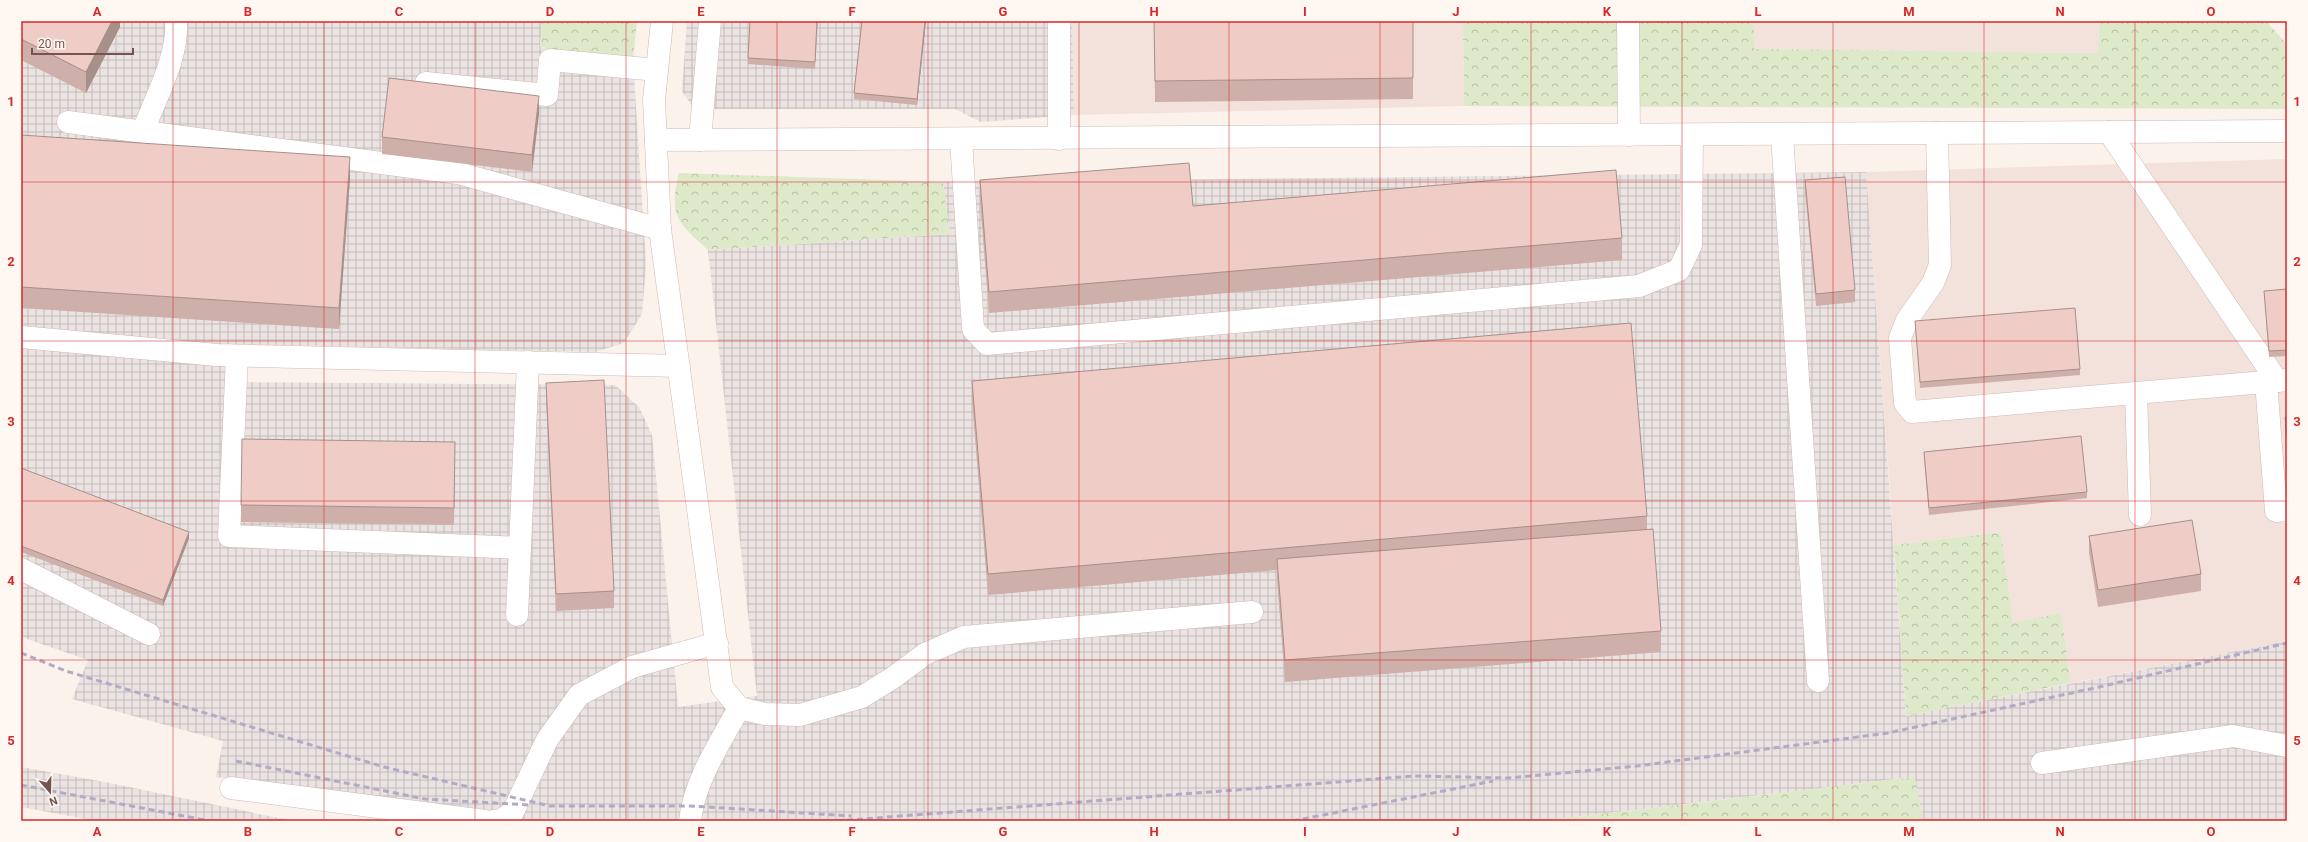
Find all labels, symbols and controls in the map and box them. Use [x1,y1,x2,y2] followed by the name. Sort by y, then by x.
[93,4,102,19] text: A
[244,4,252,19] text: B
[395,4,404,19] text: C
[546,4,554,19] text: D
[697,4,705,19] text: E
[848,4,856,19] text: F
[999,4,1008,19] text: G
[1149,4,1159,19] text: H
[1303,4,1307,19] text: I
[1452,4,1460,19] text: J
[1603,4,1612,19] text: K
[1754,4,1762,19] text: L
[1903,4,1915,19] text: M
[2055,4,2065,19] text: N
[2207,4,2216,19] text: O
[32,30,133,56] scale bar
[38,37,65,51] text: 20 m
[7,94,15,109] text: 1
[2293,94,2301,109] text: 1
[7,254,15,269] text: 2
[2293,254,2301,269] text: 2
[7,414,15,429] text: 3
[2293,414,2301,429] text: 3
[7,573,15,588] text: 4
[2293,573,2301,588] text: 4
[7,733,15,748] text: 5
[2293,733,2301,748] text: 5
[30,772,70,812] north arrow
[47,793,59,808] text: N
[93,824,102,839] text: A
[244,824,252,839] text: B
[395,824,404,839] text: C
[546,824,554,839] text: D
[697,824,705,839] text: E
[848,824,856,839] text: F
[999,824,1008,839] text: G
[1149,824,1159,839] text: H
[1303,824,1307,839] text: I
[1452,824,1460,839] text: J
[1603,824,1612,839] text: K
[1754,824,1762,839] text: L
[1903,824,1915,839] text: M
[2055,824,2065,839] text: N
[2207,824,2216,839] text: O

